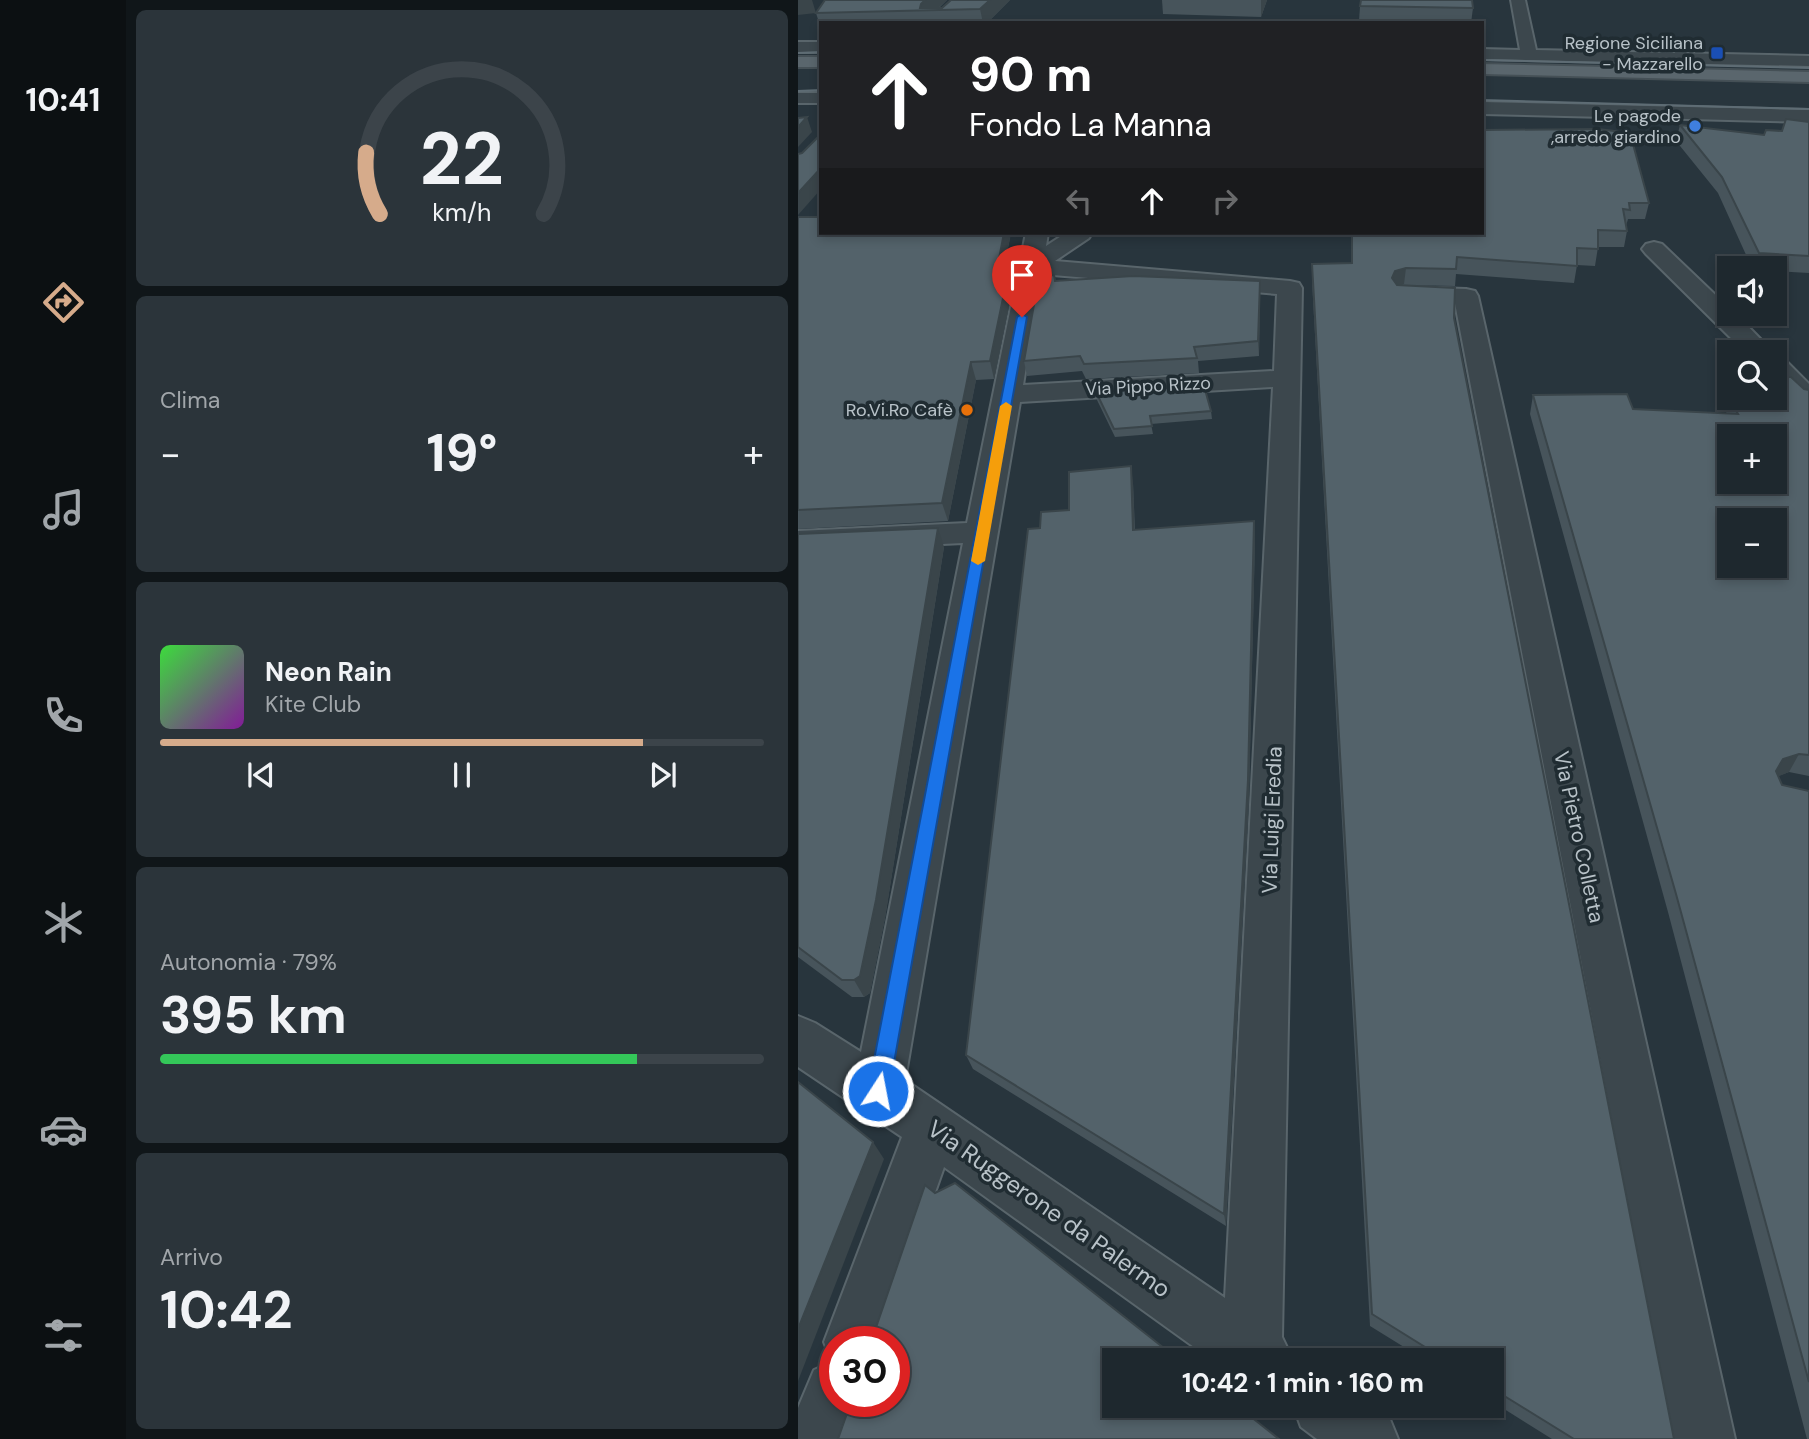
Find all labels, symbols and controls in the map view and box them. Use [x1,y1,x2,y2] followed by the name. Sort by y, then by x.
[1565,31,1703,76] place label: Regione Siciliana - Mazzarello
[969,42,1092,106] text: 90 m
[1709,45,1725,61] marker: Regione Siciliana - Mazzarello
[854,49,945,140] icon: ahead
[26,79,100,121] text: 10:41
[969,104,1212,146] text: Fondo La Manna
[1551,104,1681,149] place label: Le pagode ,arredo giardino
[420,112,504,207] text: 22
[1687,118,1703,134] marker: Le pagode ,arredo giardino
[1060,182,1098,220] icon: left
[1133,182,1171,220] icon: ahead
[1206,182,1244,220] icon: right
[432,196,492,229] text: km/h
[992,245,1052,317] pin
[1003,256,1041,294] icon: arrive
[1717,256,1787,578] map controls
[1717,256,1787,326] button: sound
[39,278,88,327] icon: directions
[1717,340,1787,410] button: search
[1085,371,1211,401] street label: Via Pippo Rizzo
[160,385,220,415] text: Clima
[846,398,953,422] place label: Ro.Vi.Ro Cafè
[959,402,975,418] marker: Ro.Vi.Ro Cafè
[427,419,497,487] text: 19°
[1717,424,1787,494] button: +
[160,429,181,479] text: −
[743,429,764,479] text: +
[39,485,88,534] icon: music
[1717,508,1787,578] button: −
[265,655,392,689] text: Neon Rain
[265,689,361,719] text: Kite Club
[39,691,88,740] icon: phone
[1255,746,1289,894] street label: Via Luigi Eredia
[1547,749,1611,925] street label: Via Pietro Colletta
[242,756,280,794] icon: previous
[443,756,481,794] icon: pause
[644,756,682,794] icon: next
[39,898,88,947] icon: climate
[160,947,337,977] text: Autonomia · 79%
[160,981,347,1049] text: 395 km
[841,1054,915,1128] position arrow
[39,1105,88,1154] icon: car
[922,1113,1177,1304] street label: Via Ruggerone da Palermo
[160,1242,223,1272] text: Arrivo
[160,1276,293,1344] text: 10:42
[39,1311,88,1360] icon: filters
[819,1326,910,1417] speed limit sign: 30
[1182,1366,1424,1400] text: 10:42 · 1 min · 160 m

